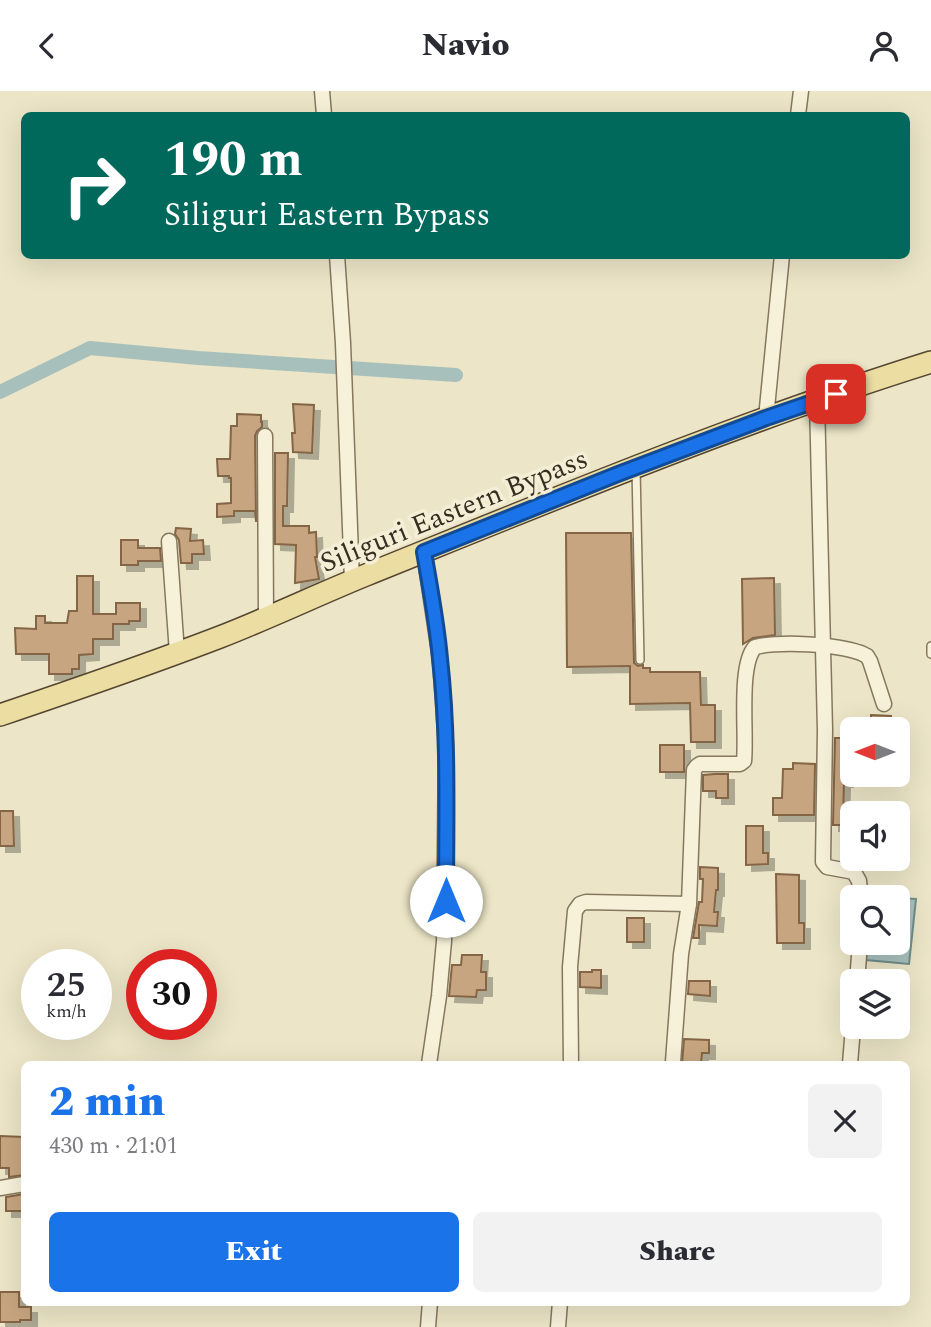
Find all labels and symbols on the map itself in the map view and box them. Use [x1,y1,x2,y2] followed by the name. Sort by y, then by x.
[806,364,866,424] pin
[314,438,594,584] street label: Siliguri Eastern Bypass
[840,717,910,787] north arrow
[409,864,483,938] position arrow
[126,949,217,1040] speed limit sign: 30

